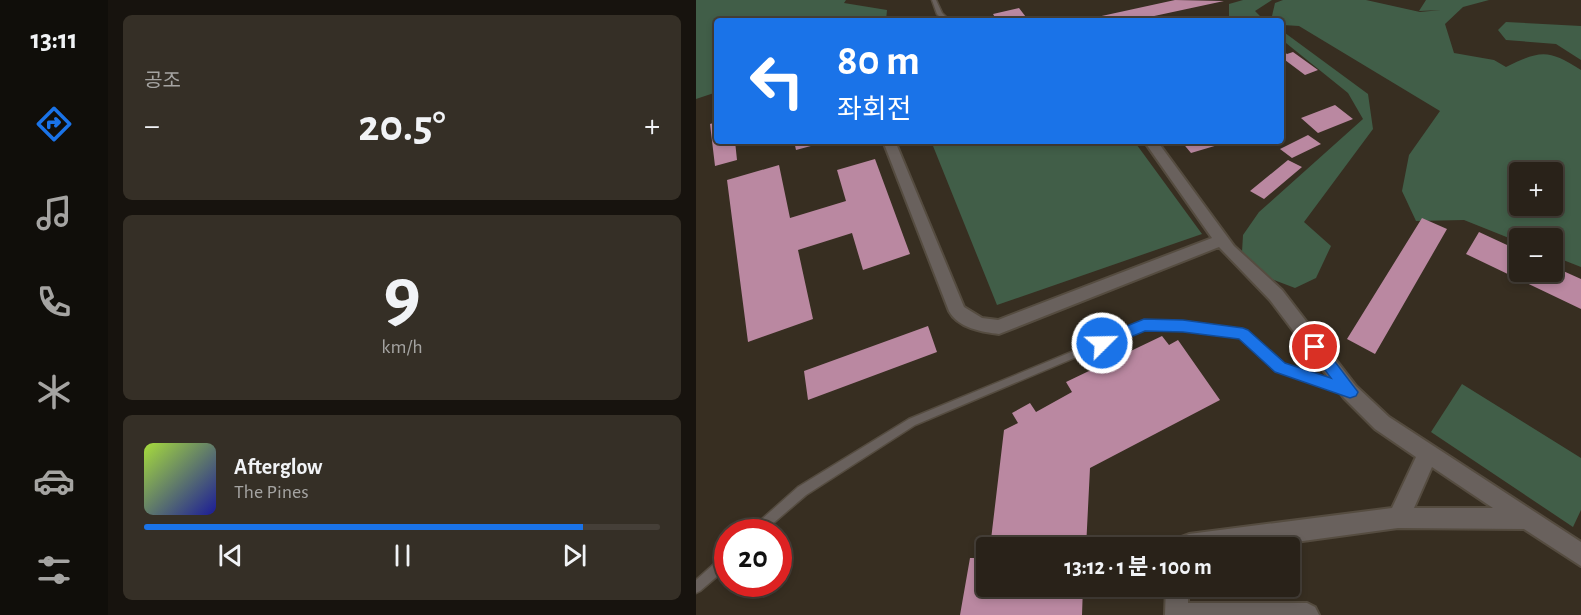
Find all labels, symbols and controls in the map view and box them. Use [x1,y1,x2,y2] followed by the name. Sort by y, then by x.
[31,26,77,53] text: 13:11
[837,40,920,82] text: 80 m
[738,42,816,120] icon: left
[144,71,181,91] text: 공조
[837,96,912,123] text: 좌회전
[33,103,75,145] icon: directions
[358,104,446,149] text: 20.5°
[144,110,160,143] text: −
[644,110,660,143] text: +
[1509,162,1563,282] map controls
[1509,162,1563,216] button: +
[33,192,75,234] icon: music
[1509,228,1563,282] button: −
[383,257,421,335] text: 9
[33,281,75,323] icon: phone
[1070,311,1134,375] position arrow
[1289,321,1340,372] pin
[1298,330,1331,363] icon: arrive
[381,337,423,357] text: km/h
[33,371,75,413] icon: climate
[234,456,322,478] text: Afterglow
[33,460,75,502] icon: car
[234,482,309,502] text: The Pines
[714,519,792,597] speed limit sign: 20
[214,539,247,572] icon: previous
[386,539,419,572] icon: pause
[558,539,591,572] icon: next
[33,549,75,591] icon: filters
[1064,556,1212,578] text: 13:12 · 1 분 · 100 m

